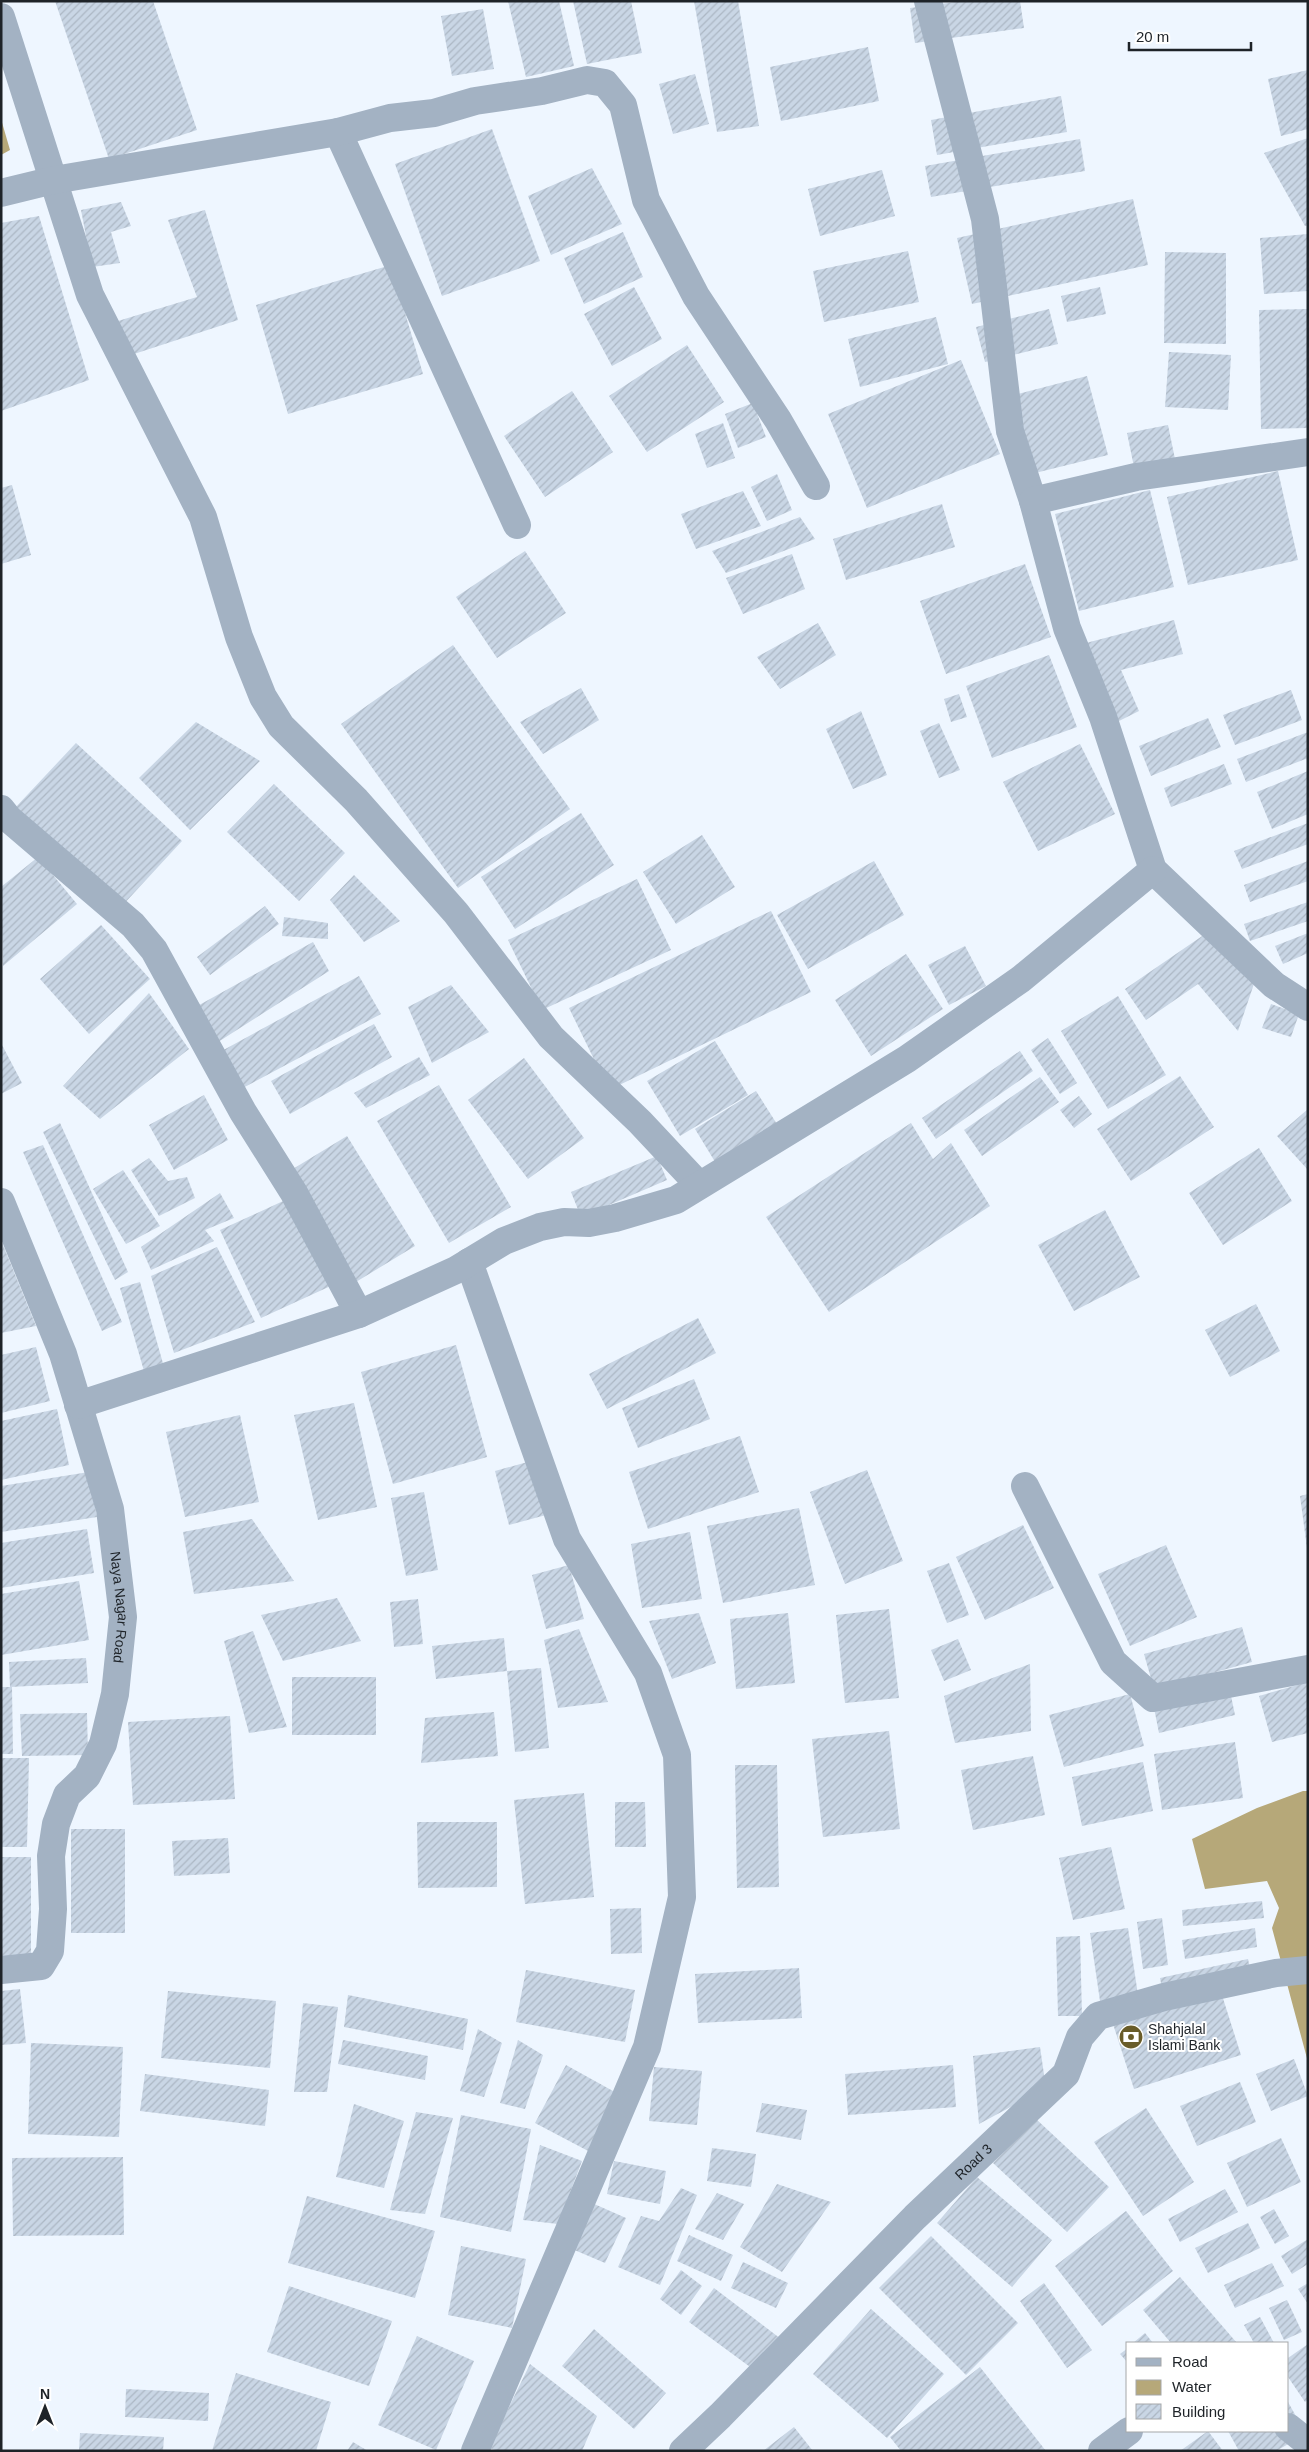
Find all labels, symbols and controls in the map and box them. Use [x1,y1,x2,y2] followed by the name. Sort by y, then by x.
[1129,20,1252,52] scale bar
[1136,28,1169,45] text: 20 m
[107,1551,131,1664] street label: Naya Nagar Road
[1148,2021,1221,2053] place label: Shahjalal Islami Bank
[1118,2024,1144,2050] bank icon: Shahjalal Islami Bank
[952,2140,995,2183] street label: Road 3
[1126,2342,1289,2432] legend
[1172,2353,1208,2370] text: Road
[1172,2378,1211,2395] text: Water
[20,2382,70,2432] north arrow
[40,2386,50,2402] text: N
[1172,2403,1225,2420] text: Building

